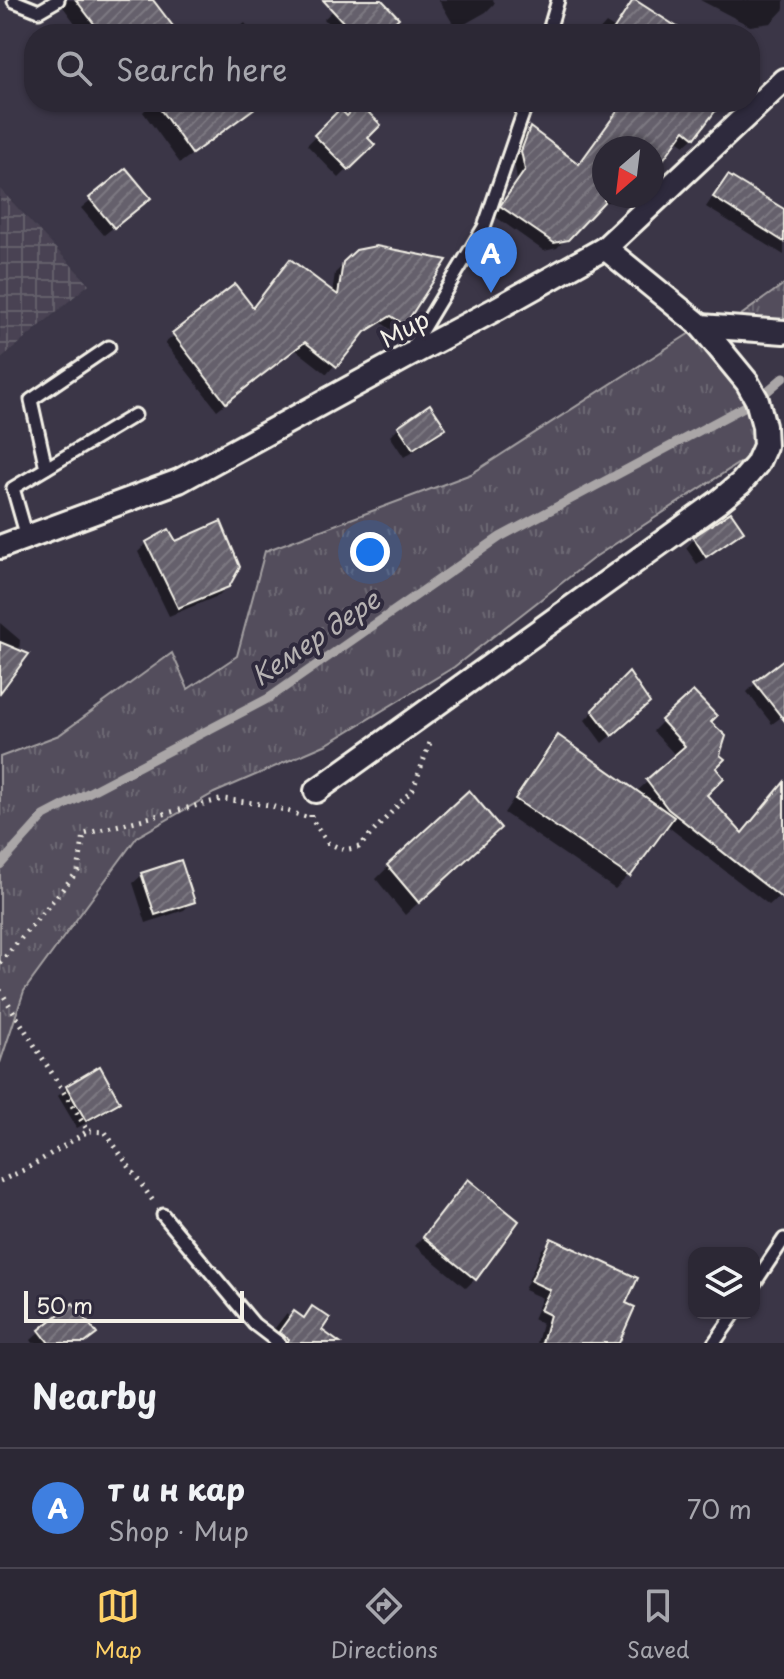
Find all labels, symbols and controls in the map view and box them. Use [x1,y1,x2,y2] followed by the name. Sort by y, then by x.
[24,24,760,112] search box
[52,46,96,90] icon: search
[116,46,288,91] text: Search here
[592,136,664,208] north arrow
[465,227,517,293] pin: A
[373,300,435,356] street label: Мир
[350,532,390,572] your location
[243,579,388,694] water label: Кемер дере
[688,1247,760,1319] map controls
[688,1247,760,1319] button: layers
[24,1287,244,1323] scale bar
[36,1288,93,1321] text: 50 m
[32,1369,157,1421] text: Nearby
[108,1466,245,1511] text: т и н кар
[48,1489,68,1528] text: A
[687,1489,752,1528] text: 70 m
[108,1511,249,1550] text: Shop · Мир
[95,1584,142,1665] tab: Map
[331,1584,438,1665] tab: Directions
[627,1584,689,1665] tab: Saved

